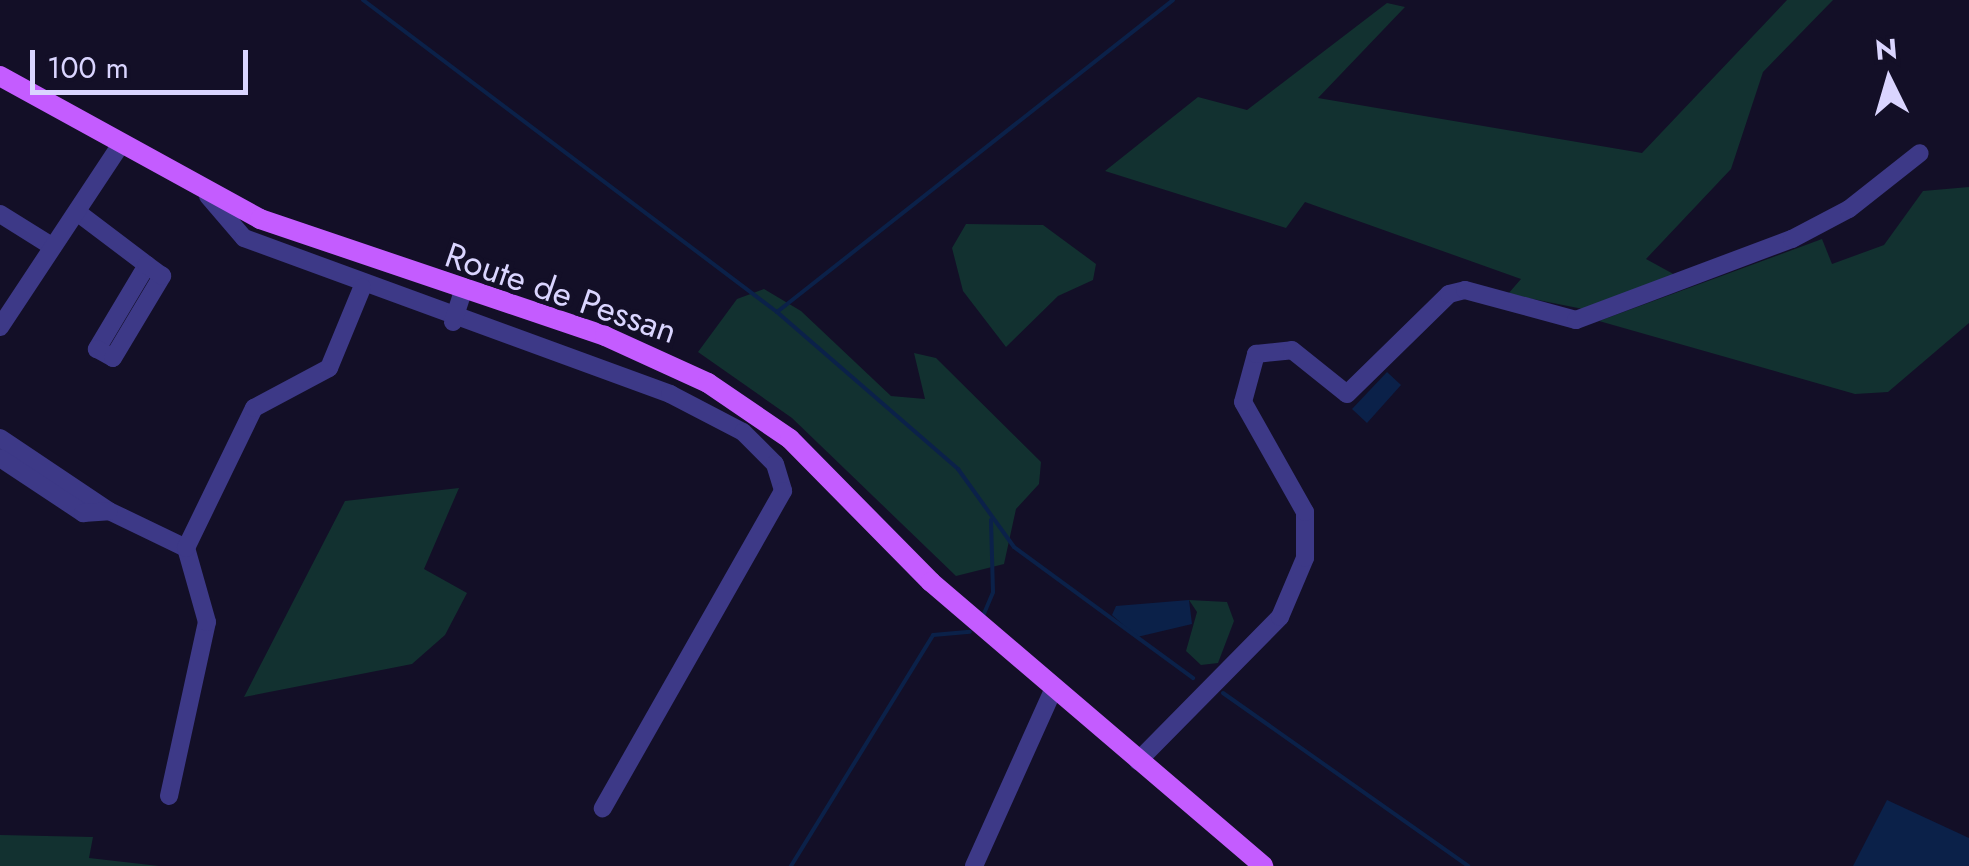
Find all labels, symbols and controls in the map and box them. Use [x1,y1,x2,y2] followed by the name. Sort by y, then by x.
[1873,28,1899,71] text: N
[35,30,252,92] scale bar
[1839,30,1939,130] north arrow
[47,46,129,89] text: 100 m
[440,234,682,352] street label: Route de Pessan

